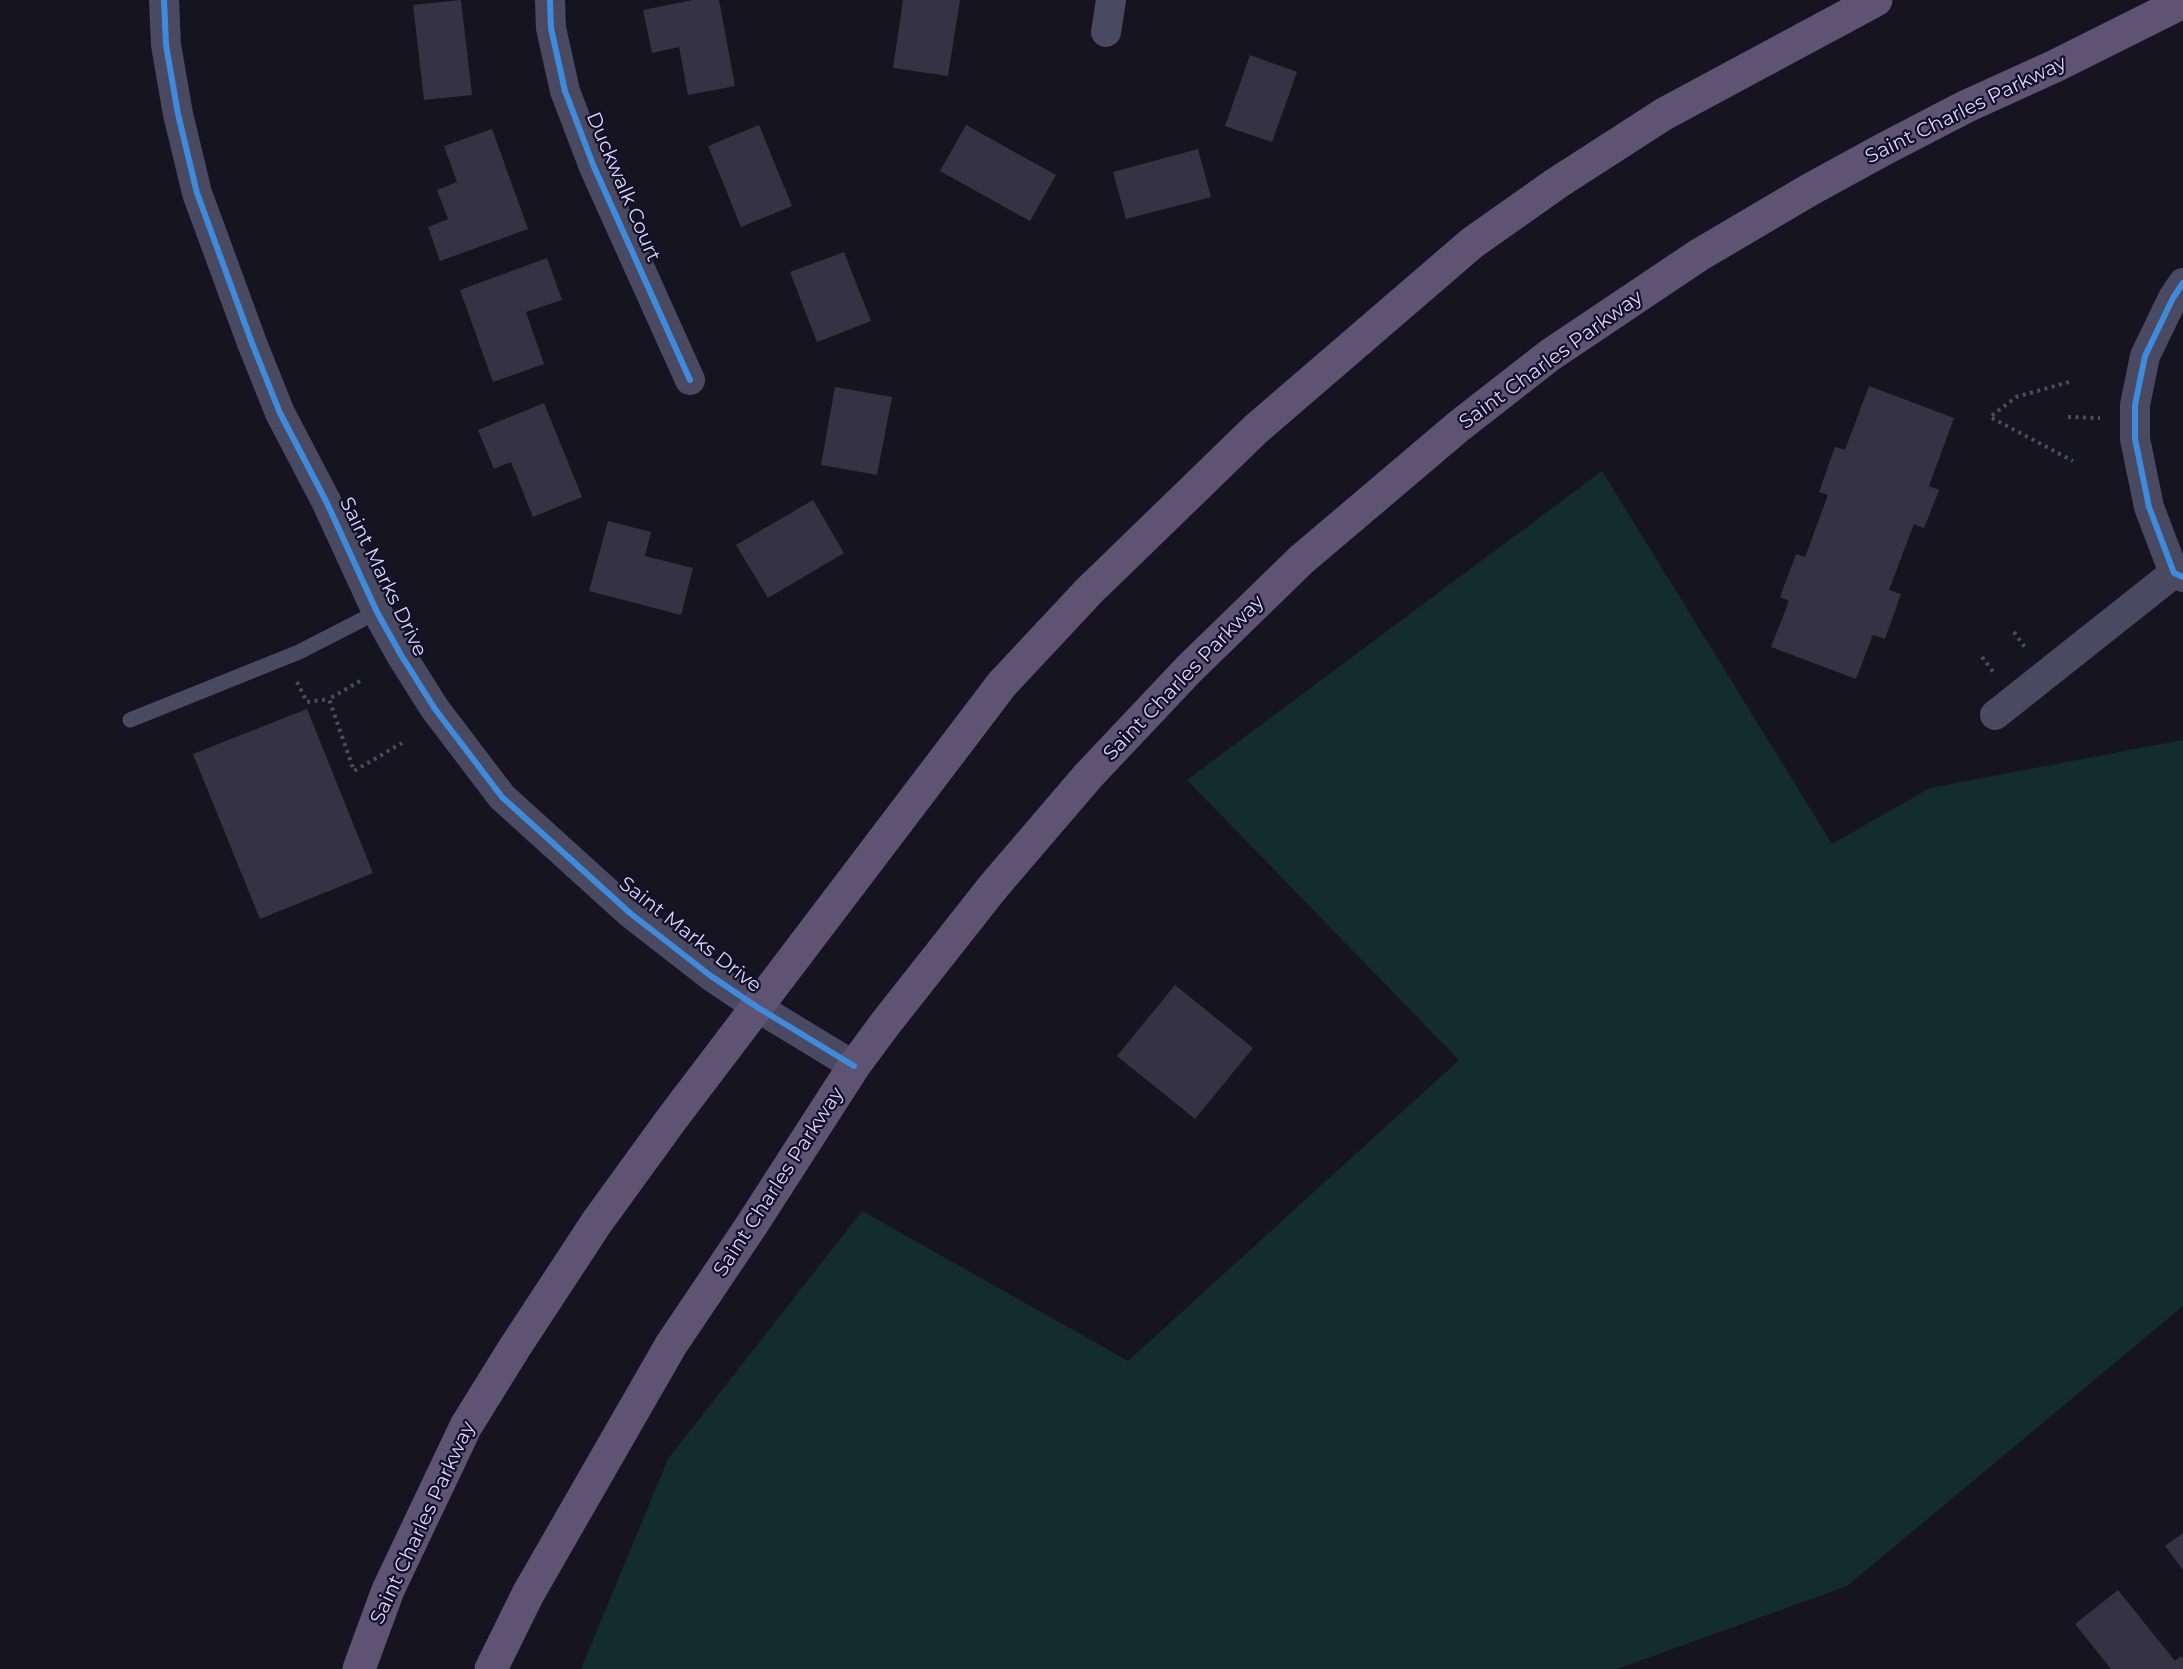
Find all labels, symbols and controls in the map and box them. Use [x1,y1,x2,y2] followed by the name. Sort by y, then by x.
[1862,51,2070,169] street label: Saint Charles Parkway
[581,109,665,265] street label: Duckwalk Court
[1455,285,1647,435] street label: Saint Charles Parkway
[334,493,432,661] street label: Saint Marks Drive
[1099,590,1269,766] street label: Saint Charles Parkway
[614,872,766,998] street label: Saint Marks Drive
[709,1083,849,1281] street label: Saint Charles Parkway
[365,1418,481,1628] street label: Saint Charles Parkway

